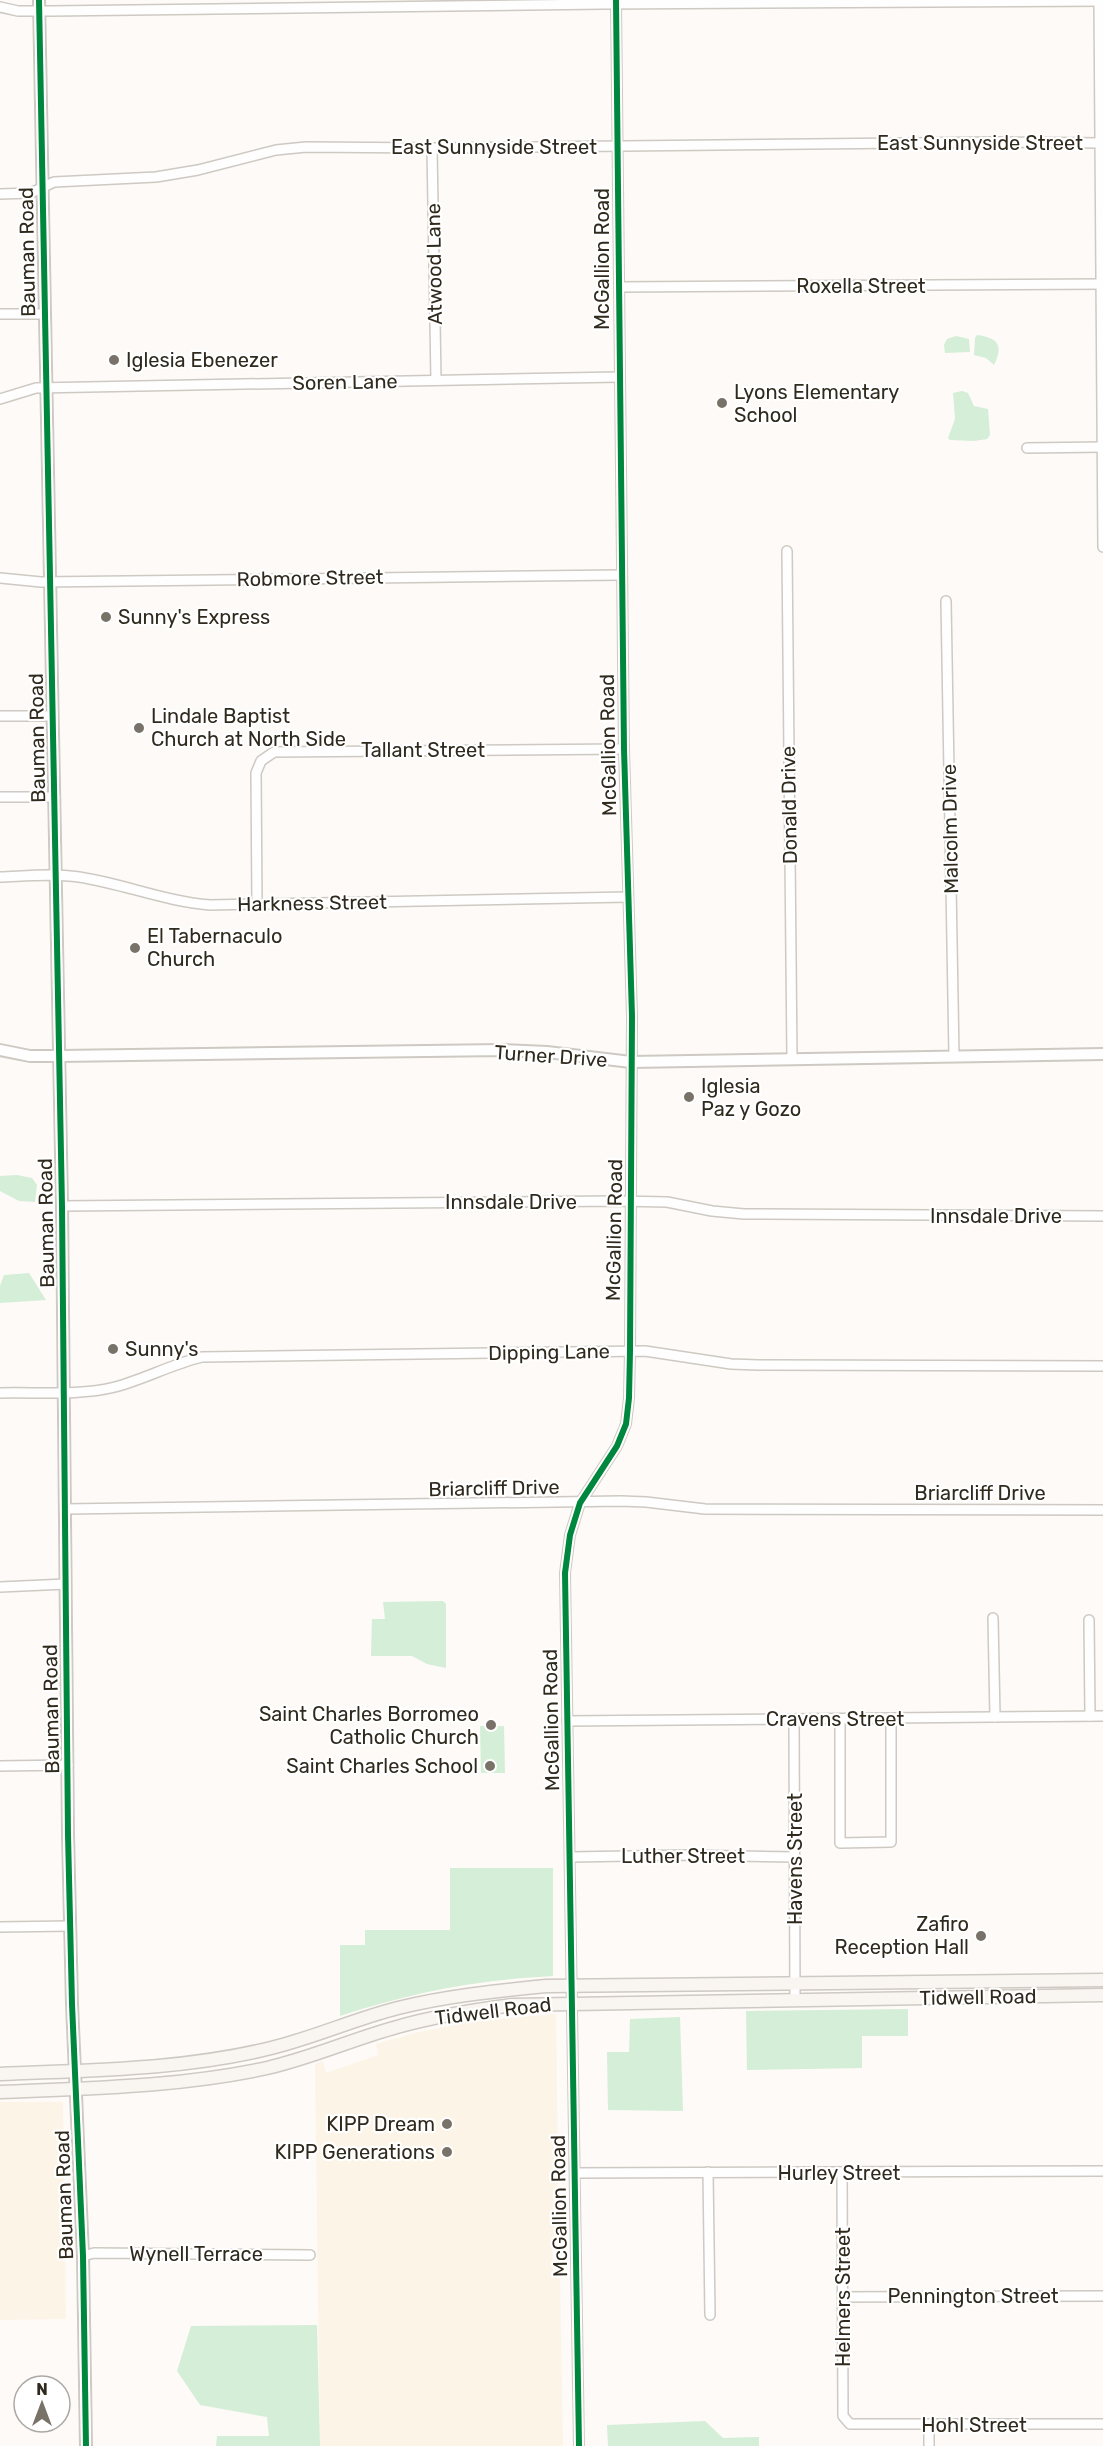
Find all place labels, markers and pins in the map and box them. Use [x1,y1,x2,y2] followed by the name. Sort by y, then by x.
[126,348,278,372] place label: Iglesia Ebenezer
[107,353,121,367] marker: Iglesia Ebenezer
[734,380,899,427] place label: Lyons Elementary School
[715,396,729,410] marker: Lyons Elementary School
[118,605,270,629] place label: Sunny's Express
[99,610,113,624] marker: Sunny's Express
[151,704,346,751] place label: Lindale Baptist Church at North Side
[132,721,146,735] marker: Lindale Baptist Church at North Side
[147,924,282,971] place label: El Tabernaculo Church
[128,941,142,955] marker: El Tabernaculo Church
[701,1074,801,1121] place label: Iglesia Paz y Gozo
[682,1090,696,1104] marker: Iglesia Paz y Gozo
[125,1337,199,1361] place label: Sunny's
[106,1342,120,1356] marker: Sunny's
[259,1702,479,1749] place label: Saint Charles Borromeo Catholic Church
[484,1718,498,1732] marker: Saint Charles Borromeo Catholic Church
[286,1754,478,1778] place label: Saint Charles School
[483,1759,497,1773] marker: Saint Charles School
[835,1912,969,1959] place label: Zafiro Reception Hall
[974,1929,988,1943] marker: Zafiro Reception Hall
[326,2112,435,2136] place label: KIPP Dream
[440,2117,454,2131] marker: KIPP Dream
[274,2140,435,2164] place label: KIPP Generations
[440,2145,454,2159] marker: KIPP Generations

